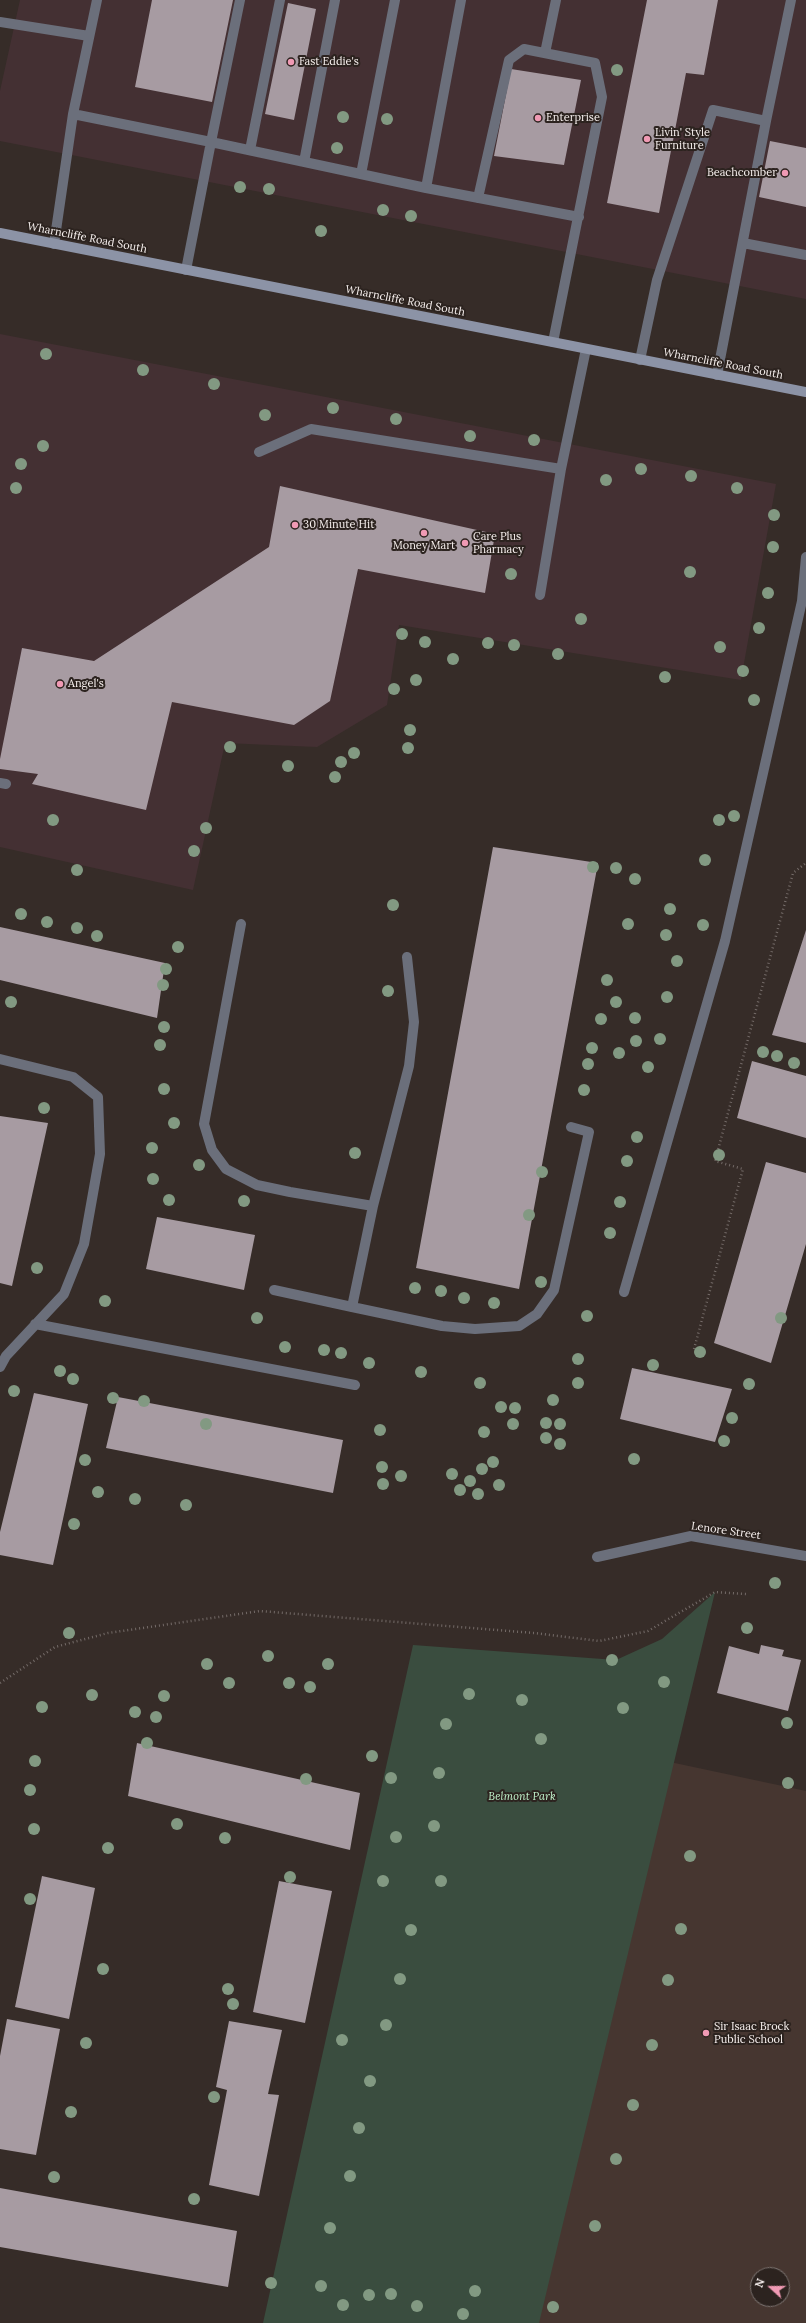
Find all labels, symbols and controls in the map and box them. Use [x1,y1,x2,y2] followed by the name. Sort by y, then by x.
[299,55,359,69] place label: Fast Eddie's
[286,57,296,67] marker: Fast Eddie's
[546,111,600,125] place label: Enterprise
[533,113,543,123] marker: Enterprise
[655,126,710,152] place label: Livin' Style Furniture
[642,134,652,144] marker: Livin' Style Furniture
[707,166,777,180] place label: Beachcomber
[780,168,790,178] marker: Beachcomber
[26,220,148,256] street label: Wharncliffe Road South
[344,283,466,319] street label: Wharncliffe Road South
[662,346,784,382] street label: Wharncliffe Road South
[303,518,374,532] place label: 30 Minute Hit
[290,520,300,530] marker: 30 Minute Hit
[419,528,429,538] marker: Money Mart
[473,530,524,556] place label: Care Plus Pharmacy
[460,538,470,548] marker: Care Plus Pharmacy
[393,539,455,553] place label: Money Mart
[68,677,104,691] place label: Angel's
[55,679,65,689] marker: Angel's
[690,1520,762,1542] street label: Lenore Street
[488,1790,556,1804] park label: Belmont Park
[714,2020,789,2046] place label: Sir Isaac Brock Public School
[701,2028,711,2038] marker: Sir Isaac Brock Public School
[750,2267,790,2307] north arrow
[752,2277,768,2290] text: N

